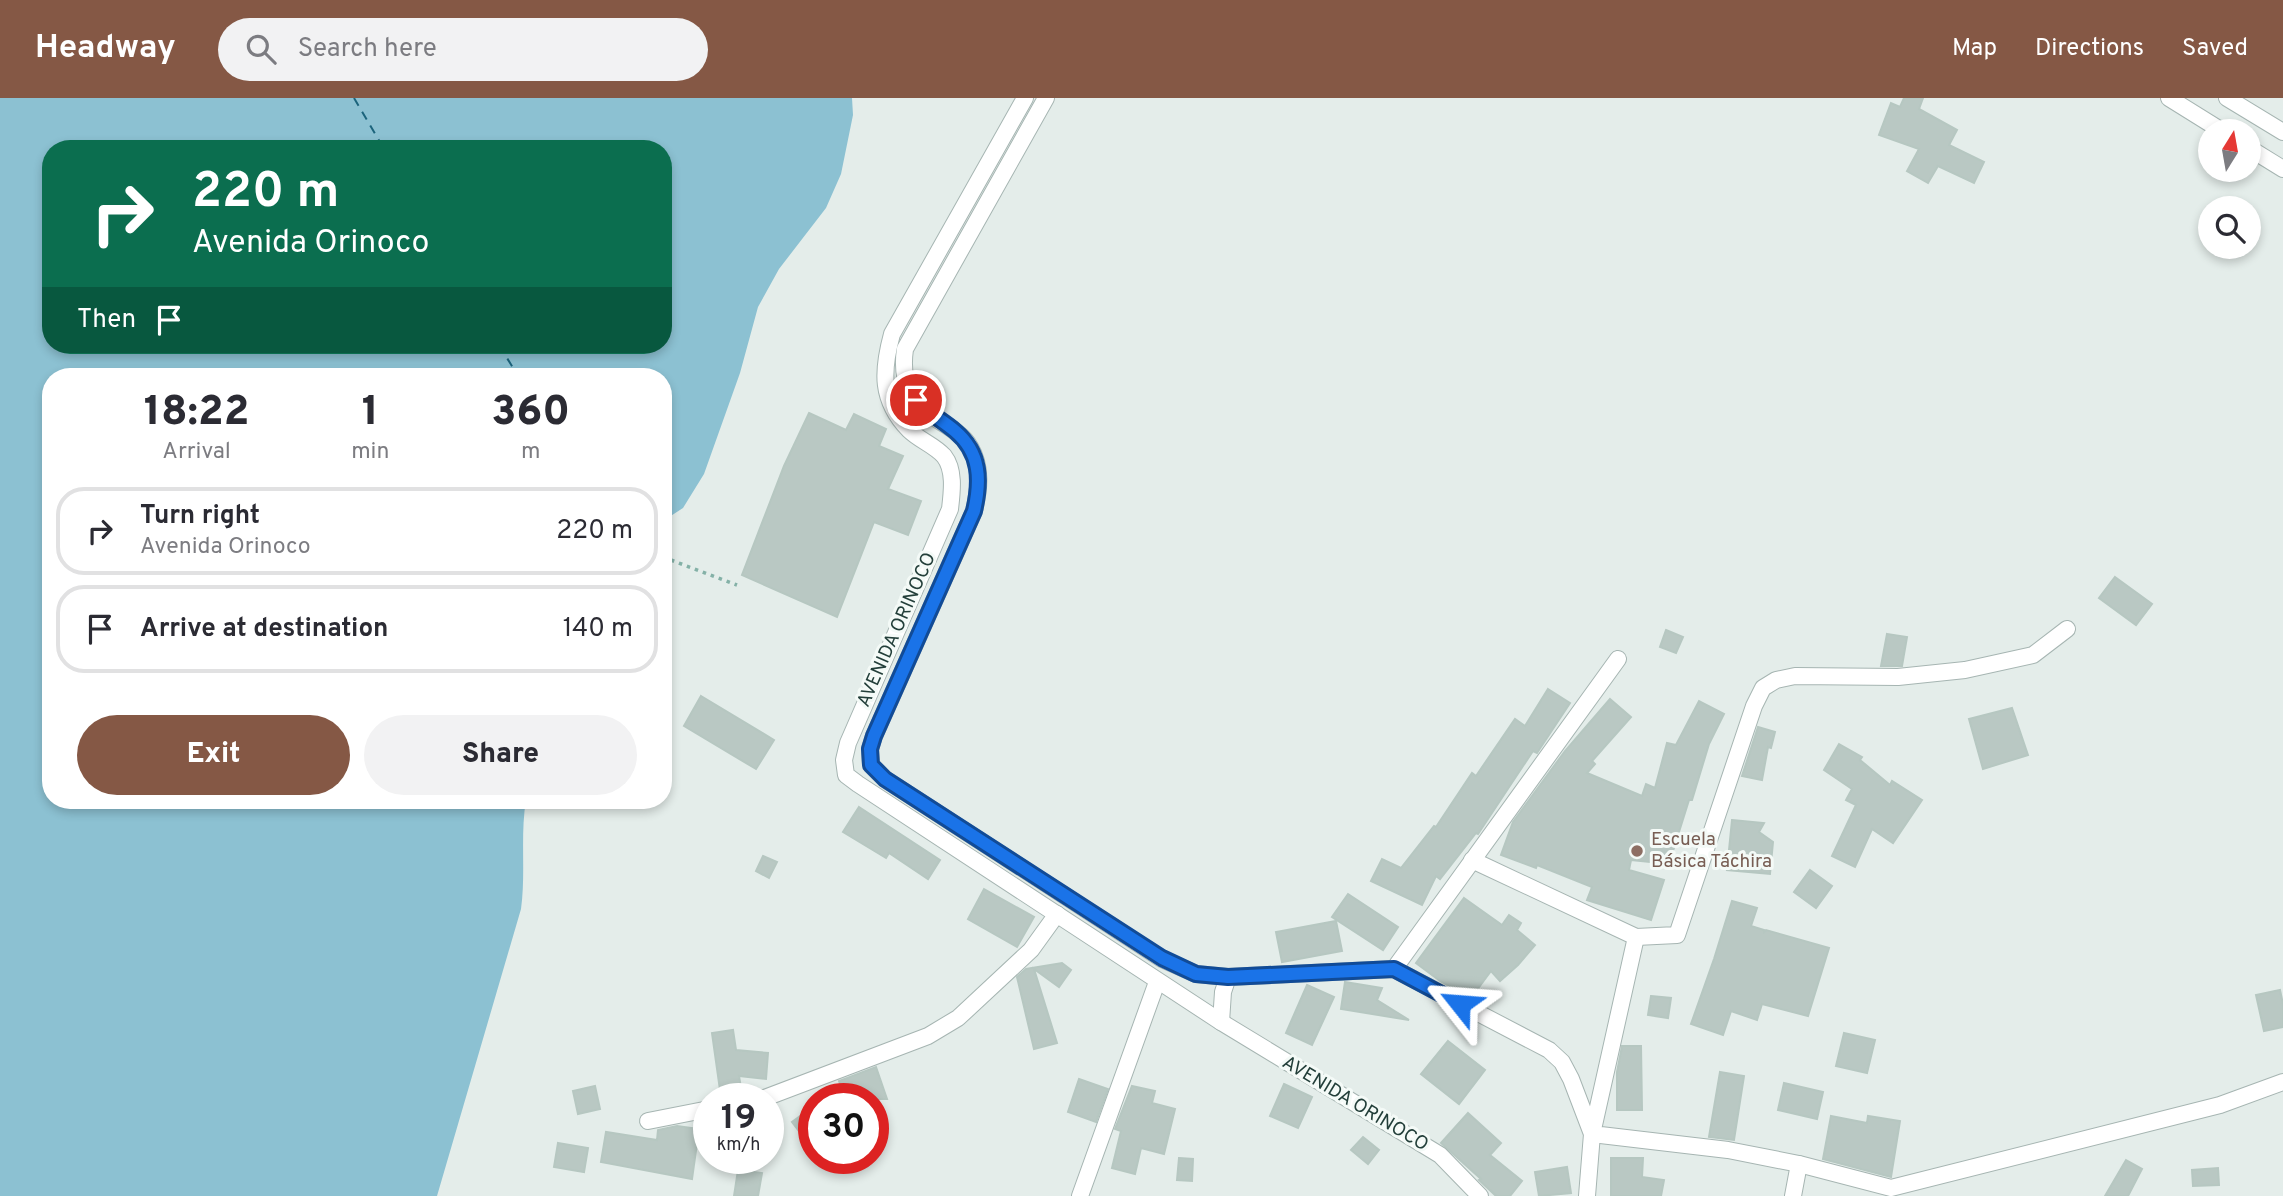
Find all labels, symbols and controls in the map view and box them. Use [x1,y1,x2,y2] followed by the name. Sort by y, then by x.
[218,18,708,81] search box
[35,28,176,70] text: Headway
[242,30,280,68] icon: search
[298,33,437,66] text: Search here
[1952,34,1997,64] text: Map
[2035,34,2144,64] text: Directions
[2182,34,2248,64] text: Saved
[2198,119,2261,182] north arrow
[2198,119,2261,259] map controls
[192,163,339,225] text: 220 m
[77,168,168,259] icon: right
[2198,196,2261,259] button: search
[192,224,429,264] text: Avenida Orinoco
[150,301,188,339] icon: arrive
[77,304,136,337] text: Then
[886,370,946,430] pin
[897,381,935,419] icon: arrive
[144,387,249,440] text: 18:22
[362,387,379,440] text: 1
[491,387,570,440] text: 360
[162,438,231,467] text: Arrival
[351,438,389,467] text: min
[521,438,540,467] text: m
[140,500,260,533] text: Turn right
[81,512,119,550] icon: right
[556,515,633,548] text: 220 m
[140,533,311,562] text: Avenida Orinoco
[852,549,942,711] street label: AVENIDA ORINOCO
[81,610,119,648] icon: arrive
[140,613,388,646] text: Arrive at destination
[563,613,633,646] text: 140 m
[77,715,350,795] button: Exit
[364,715,637,795] button: Share
[1651,828,1772,874] place label: Escuela Básica Táchira
[1629,843,1645,859] marker: Escuela Básica Táchira
[1423,967,1497,1041] position arrow
[1277,1051,1433,1157] street label: AVENIDA ORINOCO
[798,1083,889,1174] speed limit sign: 30
[721,1097,756,1141] text: 19
[717,1134,760,1157] text: km/h

